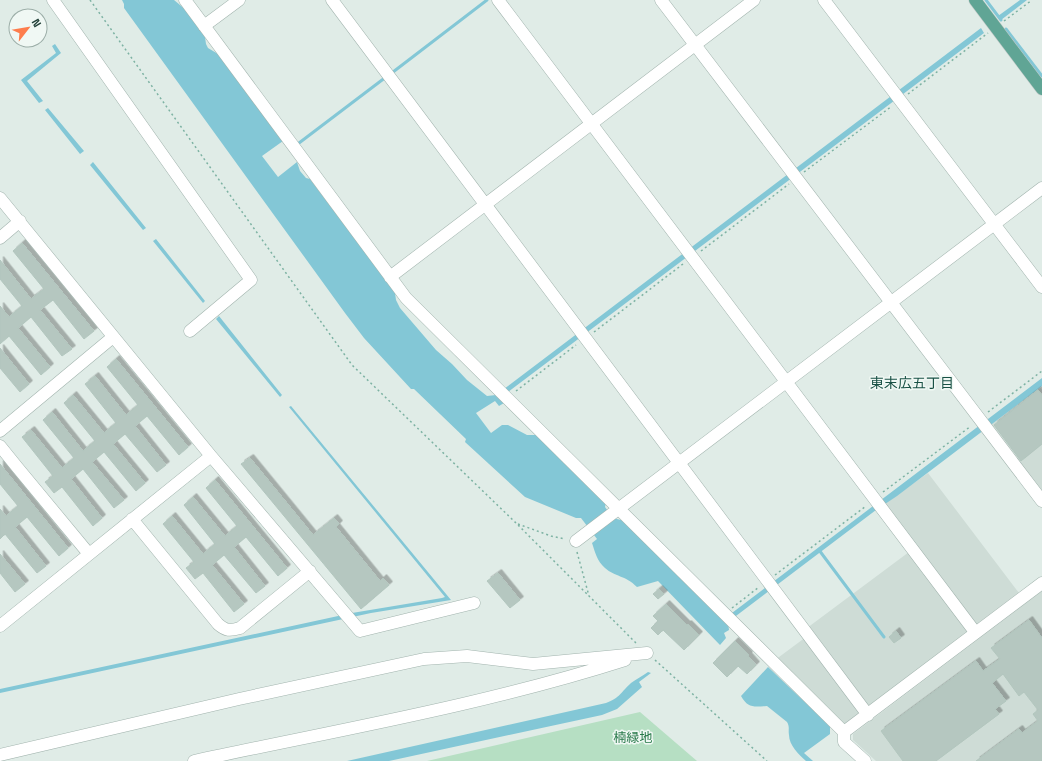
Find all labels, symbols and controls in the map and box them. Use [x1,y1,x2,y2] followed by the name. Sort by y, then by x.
[8,8,48,48] north arrow
[29,16,44,30] text: N
[870,374,954,392] district label: 東末広五丁目
[613,729,653,746] park label: 楠緑地

